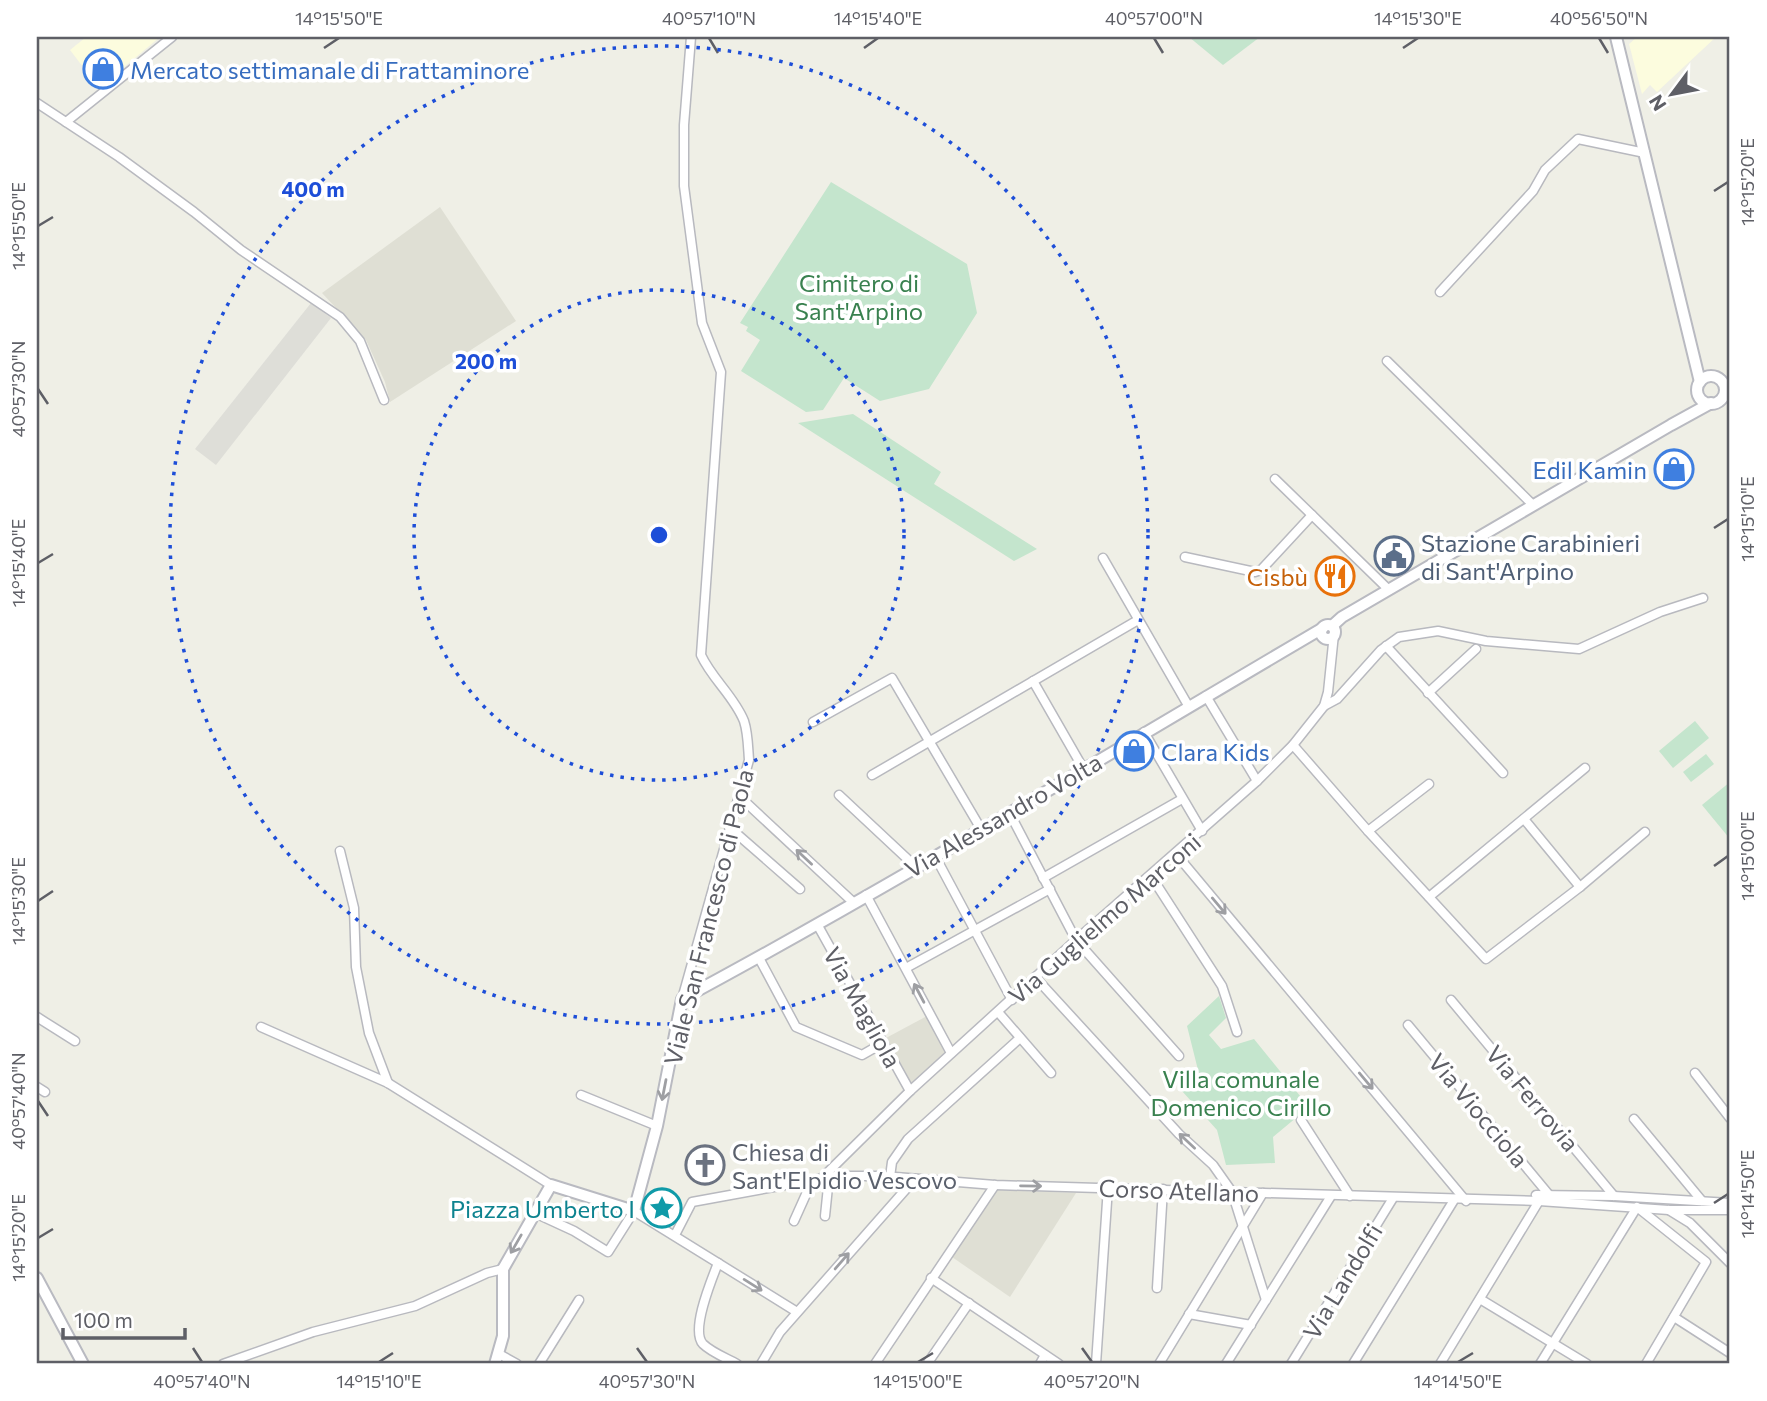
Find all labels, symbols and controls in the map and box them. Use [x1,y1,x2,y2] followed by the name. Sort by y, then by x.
[295,7,383,29] text: 14°15'50"E
[662,7,756,29] text: 40°57'10"N
[834,7,922,29] text: 14°15'40"E
[1105,7,1203,29] text: 40°57'00"N
[1374,7,1462,29] text: 14°15'30"E
[1550,7,1648,29] text: 40°56'50"N
[82,48,124,90] shop icon: Mercato settimanale di Frattaminore
[130,55,529,84] place label: Mercato settimanale di Frattaminore
[1638,60,1708,130] north arrow
[1644,91,1671,115] text: N
[1736,138,1758,226] text: 14°15'20"E
[281,176,345,201] text: 400 m
[7,182,29,270] text: 14°15'50"E
[795,268,923,325] park label: Cimitero di Sant'Arpino
[7,341,29,437] text: 40°57'30"N
[455,348,517,373] text: 200 m
[1653,448,1695,490] shop icon: Edil Kamin
[1533,455,1647,484] place label: Edil Kamin
[1736,476,1758,562] text: 14°15'10"E
[7,519,29,607] text: 14°15'40"E
[647,523,671,547] centre of rings
[1421,528,1640,585] place label: Stazione Carabinieri di Sant'Arpino
[1373,535,1415,577] public building icon: Stazione Carabinieri di Sant'Arpino
[1314,555,1356,597] restaurant icon: Cisbù
[1247,562,1308,591] place label: Cisbù
[1113,730,1155,772] shop icon: Clara Kids
[1161,737,1270,766] place label: Clara Kids
[899,747,1107,883] street label: Via Alessandro Volta
[657,766,759,1068] street label: Viale San Francesco di Paola
[1736,811,1758,901] text: 14°15'00"E
[1002,827,1206,1009] street label: Via Guglielmo Marconi
[796,848,813,865] one-way arrow
[7,857,29,945] text: 14°15'30"E
[1212,897,1227,915] one-way arrow
[818,942,908,1072] street label: Via Magliola
[912,983,925,1004] one-way arrow
[1480,1039,1586,1157] street label: Via Ferrovia
[1423,1047,1535,1173] street label: Via Viocciola
[7,1052,29,1150] text: 40°57'40"N
[1150,1064,1332,1121] park label: Villa comunale Domenico Cirillo
[1358,1071,1374,1089] one-way arrow
[657,1078,671,1101] one-way arrow
[1179,1133,1196,1150] one-way arrow
[732,1137,957,1194] place label: Chiesa di Sant'Elpidio Vescovo
[684,1144,726,1186] church icon: Chiesa di Sant'Elpidio Vescovo
[1736,1150,1758,1238] text: 14°14'50"E
[1098,1173,1260,1207] street label: Corso Atellano
[1019,1179,1042,1193] one-way arrow
[641,1187,683,1229] place icon: Piazza Umberto I
[7,1194,29,1282] text: 14°15'20"E
[450,1194,635,1223] place label: Piazza Umberto I
[1296,1218,1388,1344] street label: Via Landolfi
[509,1233,522,1254] one-way arrow
[834,1252,850,1270] one-way arrow
[742,1278,762,1292] one-way arrow
[63,1296,186,1340] scale bar
[74,1307,133,1332] text: 100 m
[153,1370,251,1392] text: 40°57'40"N
[336,1370,422,1392] text: 14°15'10"E
[599,1370,695,1392] text: 40°57'30"N
[873,1370,963,1392] text: 14°15'00"E
[1044,1370,1140,1392] text: 40°57'20"N
[1414,1370,1502,1392] text: 14°14'50"E

